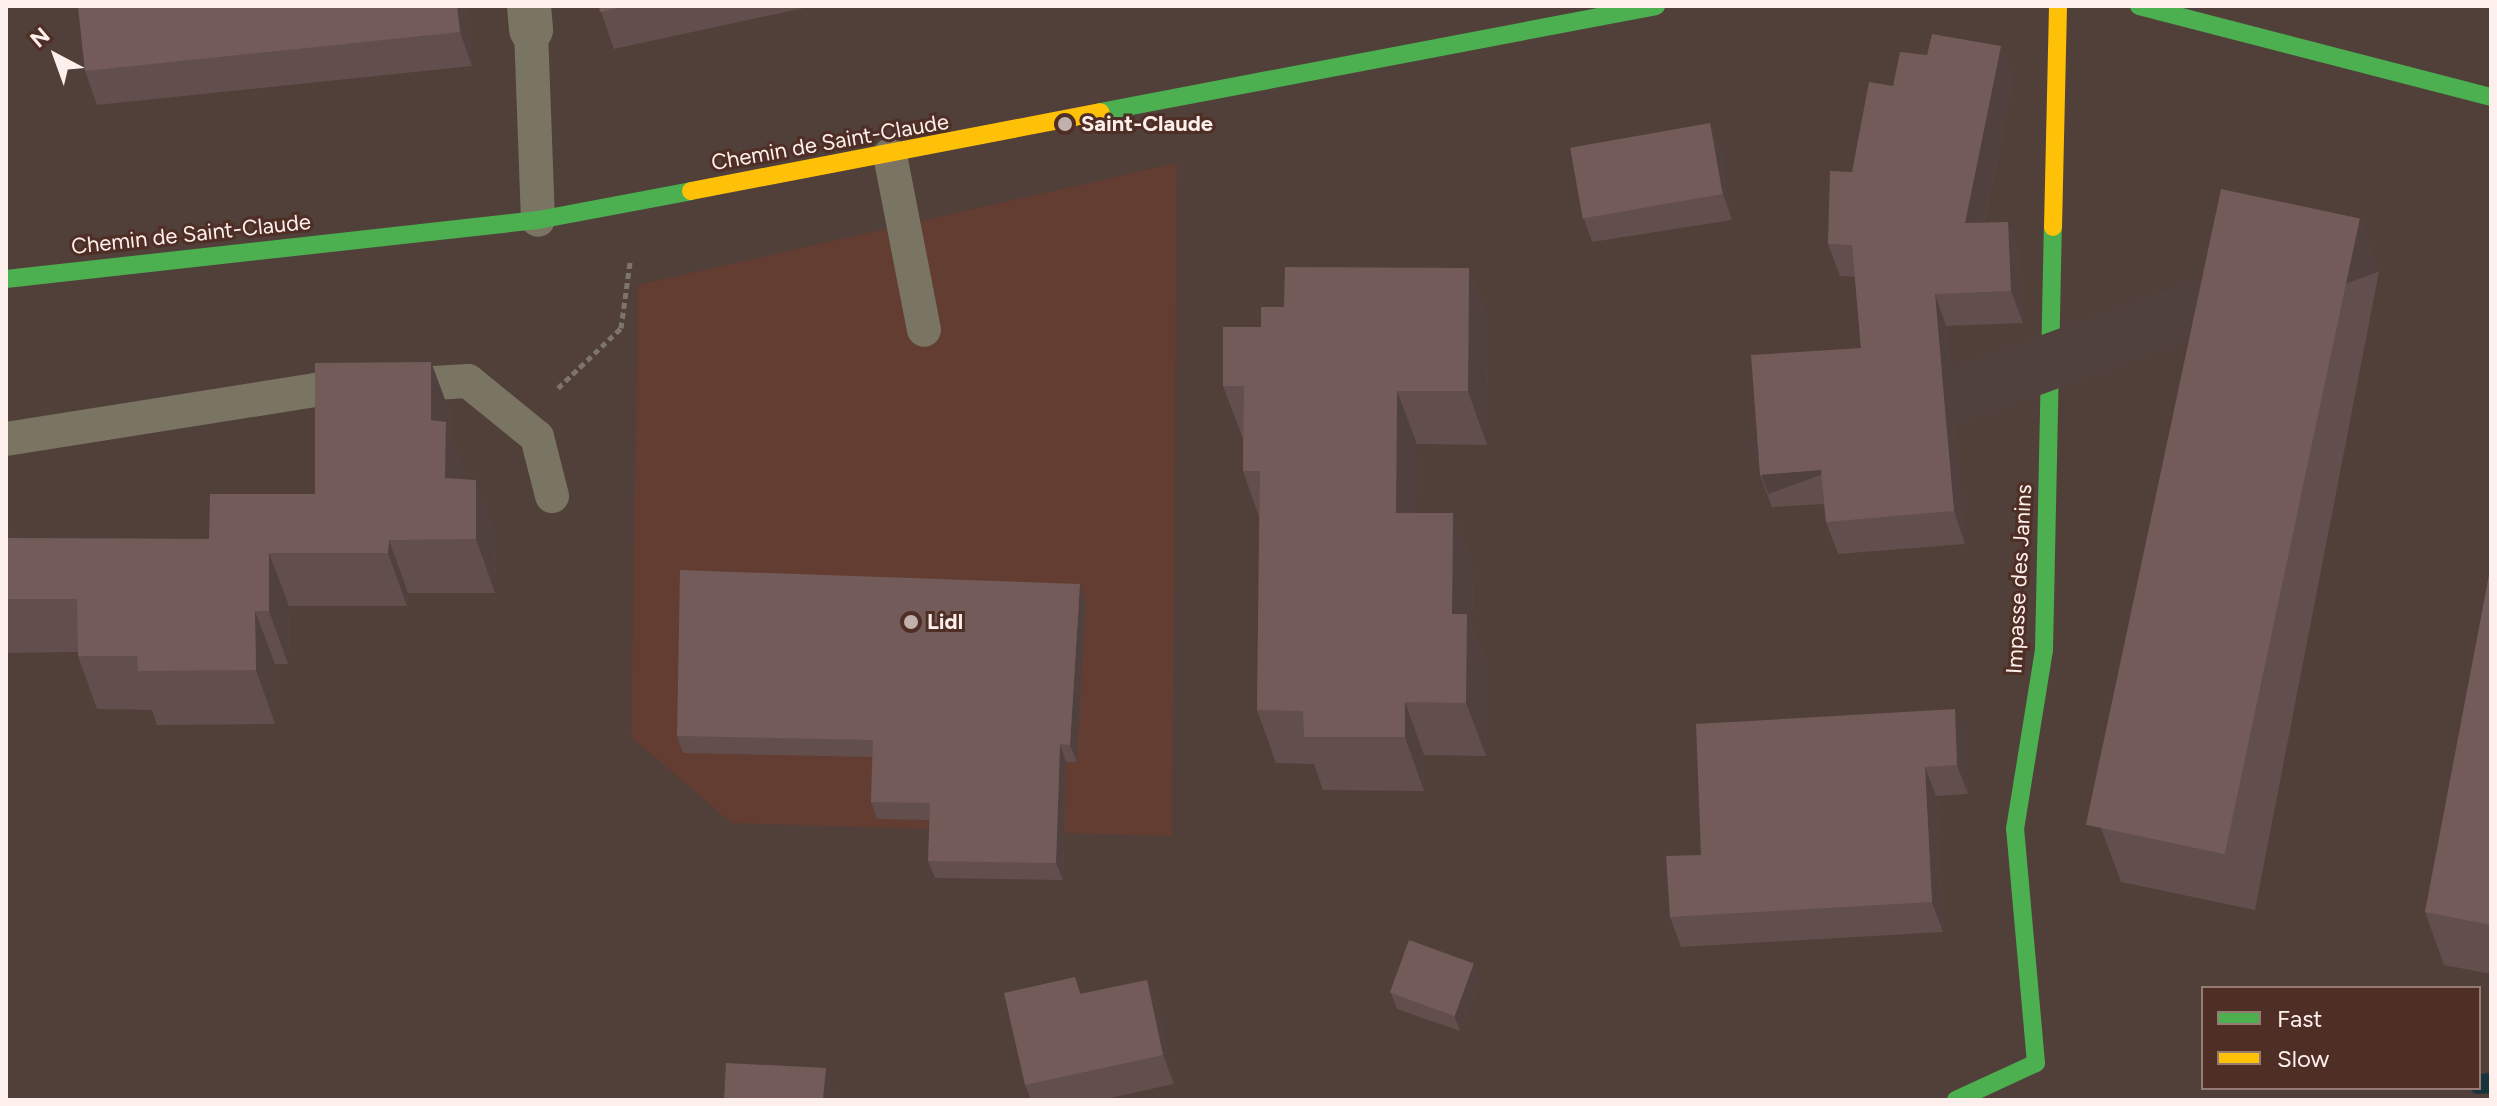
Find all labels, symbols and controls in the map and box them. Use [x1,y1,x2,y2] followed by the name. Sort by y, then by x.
[16,16,96,96] north arrow
[25,22,55,53] text: N
[709,108,951,176] street label: Chemin de Saint-Claude
[1081,111,1213,137] place label: Saint-Claude
[1056,115,1074,133] marker: Saint-Claude
[70,208,312,260] street label: Chemin de Saint-Claude
[2001,483,2037,675] street label: Impasse des Janins
[927,609,963,635] place label: Lidl
[902,613,920,631] marker: Lidl
[2201,986,2481,1090] legend
[2277,1004,2322,1033] text: Fast
[2277,1044,2329,1073] text: Slow

